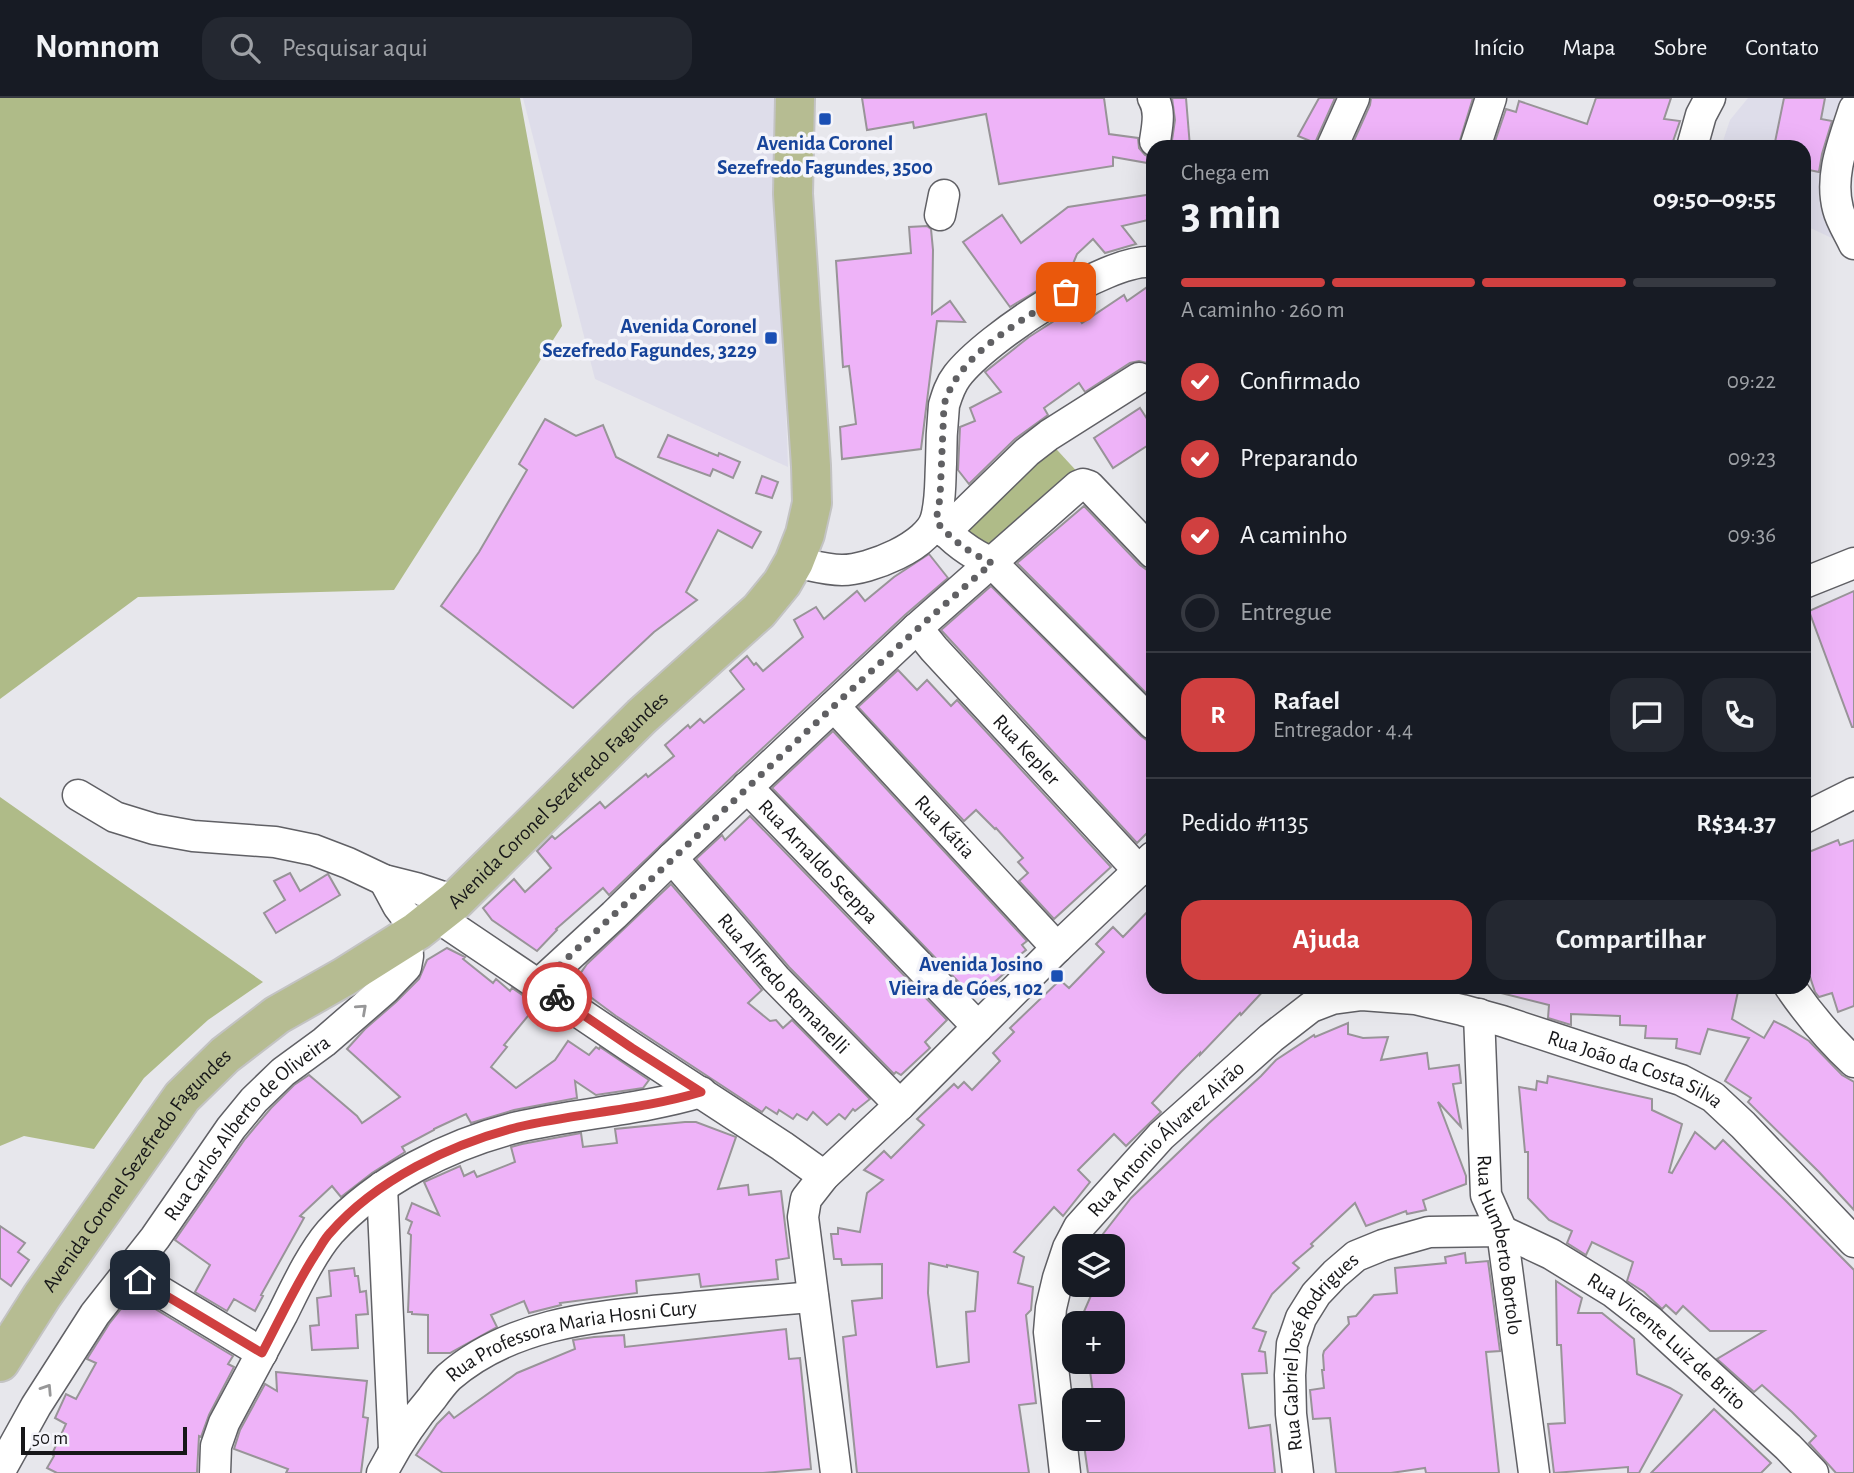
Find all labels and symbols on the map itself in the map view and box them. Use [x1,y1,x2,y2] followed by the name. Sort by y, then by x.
[817,111,833,127] marker: Avenida Coronel Sezefredo Fagundes, 3500
[717,133,933,178] place label: Avenida Coronel Sezefredo Fagundes, 3500
[1036,262,1096,322] pin
[542,316,757,361] place label: Avenida Coronel Sezefredo Fagundes, 3229
[763,330,779,346] marker: Avenida Coronel Sezefredo Fagundes, 3229
[444,688,672,913] street label: Avenida Coronel Sezefredo Fagundes
[989,710,1065,789] street label: Rua Kepler
[911,791,979,863] street label: Rua Kátia
[754,795,883,927] street label: Rua Arnaldo Sceppa
[714,909,854,1058] street label: Rua Alfredo Romanelli
[889,954,1043,999] place label: Avenida Josino Vieira de Góes, 102
[522,962,592,1032] courier
[1049,968,1065,984] marker: Avenida Josino Vieira de Góes, 102
[354,1005,367,1018] one-way arrow
[1545,1026,1728,1112] street label: Rua João da Costa Silva
[160,1031,334,1224] street label: Rua Carlos Alberto de Oliveira
[38,1044,235,1296] street label: Avenida Coronel Sezefredo Fagundes
[1083,1057,1248,1221] street label: Rua Antonio Álvarez Airão
[1474,1154,1526,1336] street label: Rua Humberto Bortolo
[1279,1248,1362,1452] street label: Rua Gabriel José Rodrigues
[110,1250,170,1310] pin
[1584,1269,1750,1414] street label: Rua Vicente Luiz de Brito
[442,1296,698,1386] street label: Rua Professora Maria Hosni Cury
[38,1384,51,1397] one-way arrow
[21,1424,187,1456] scale bar

